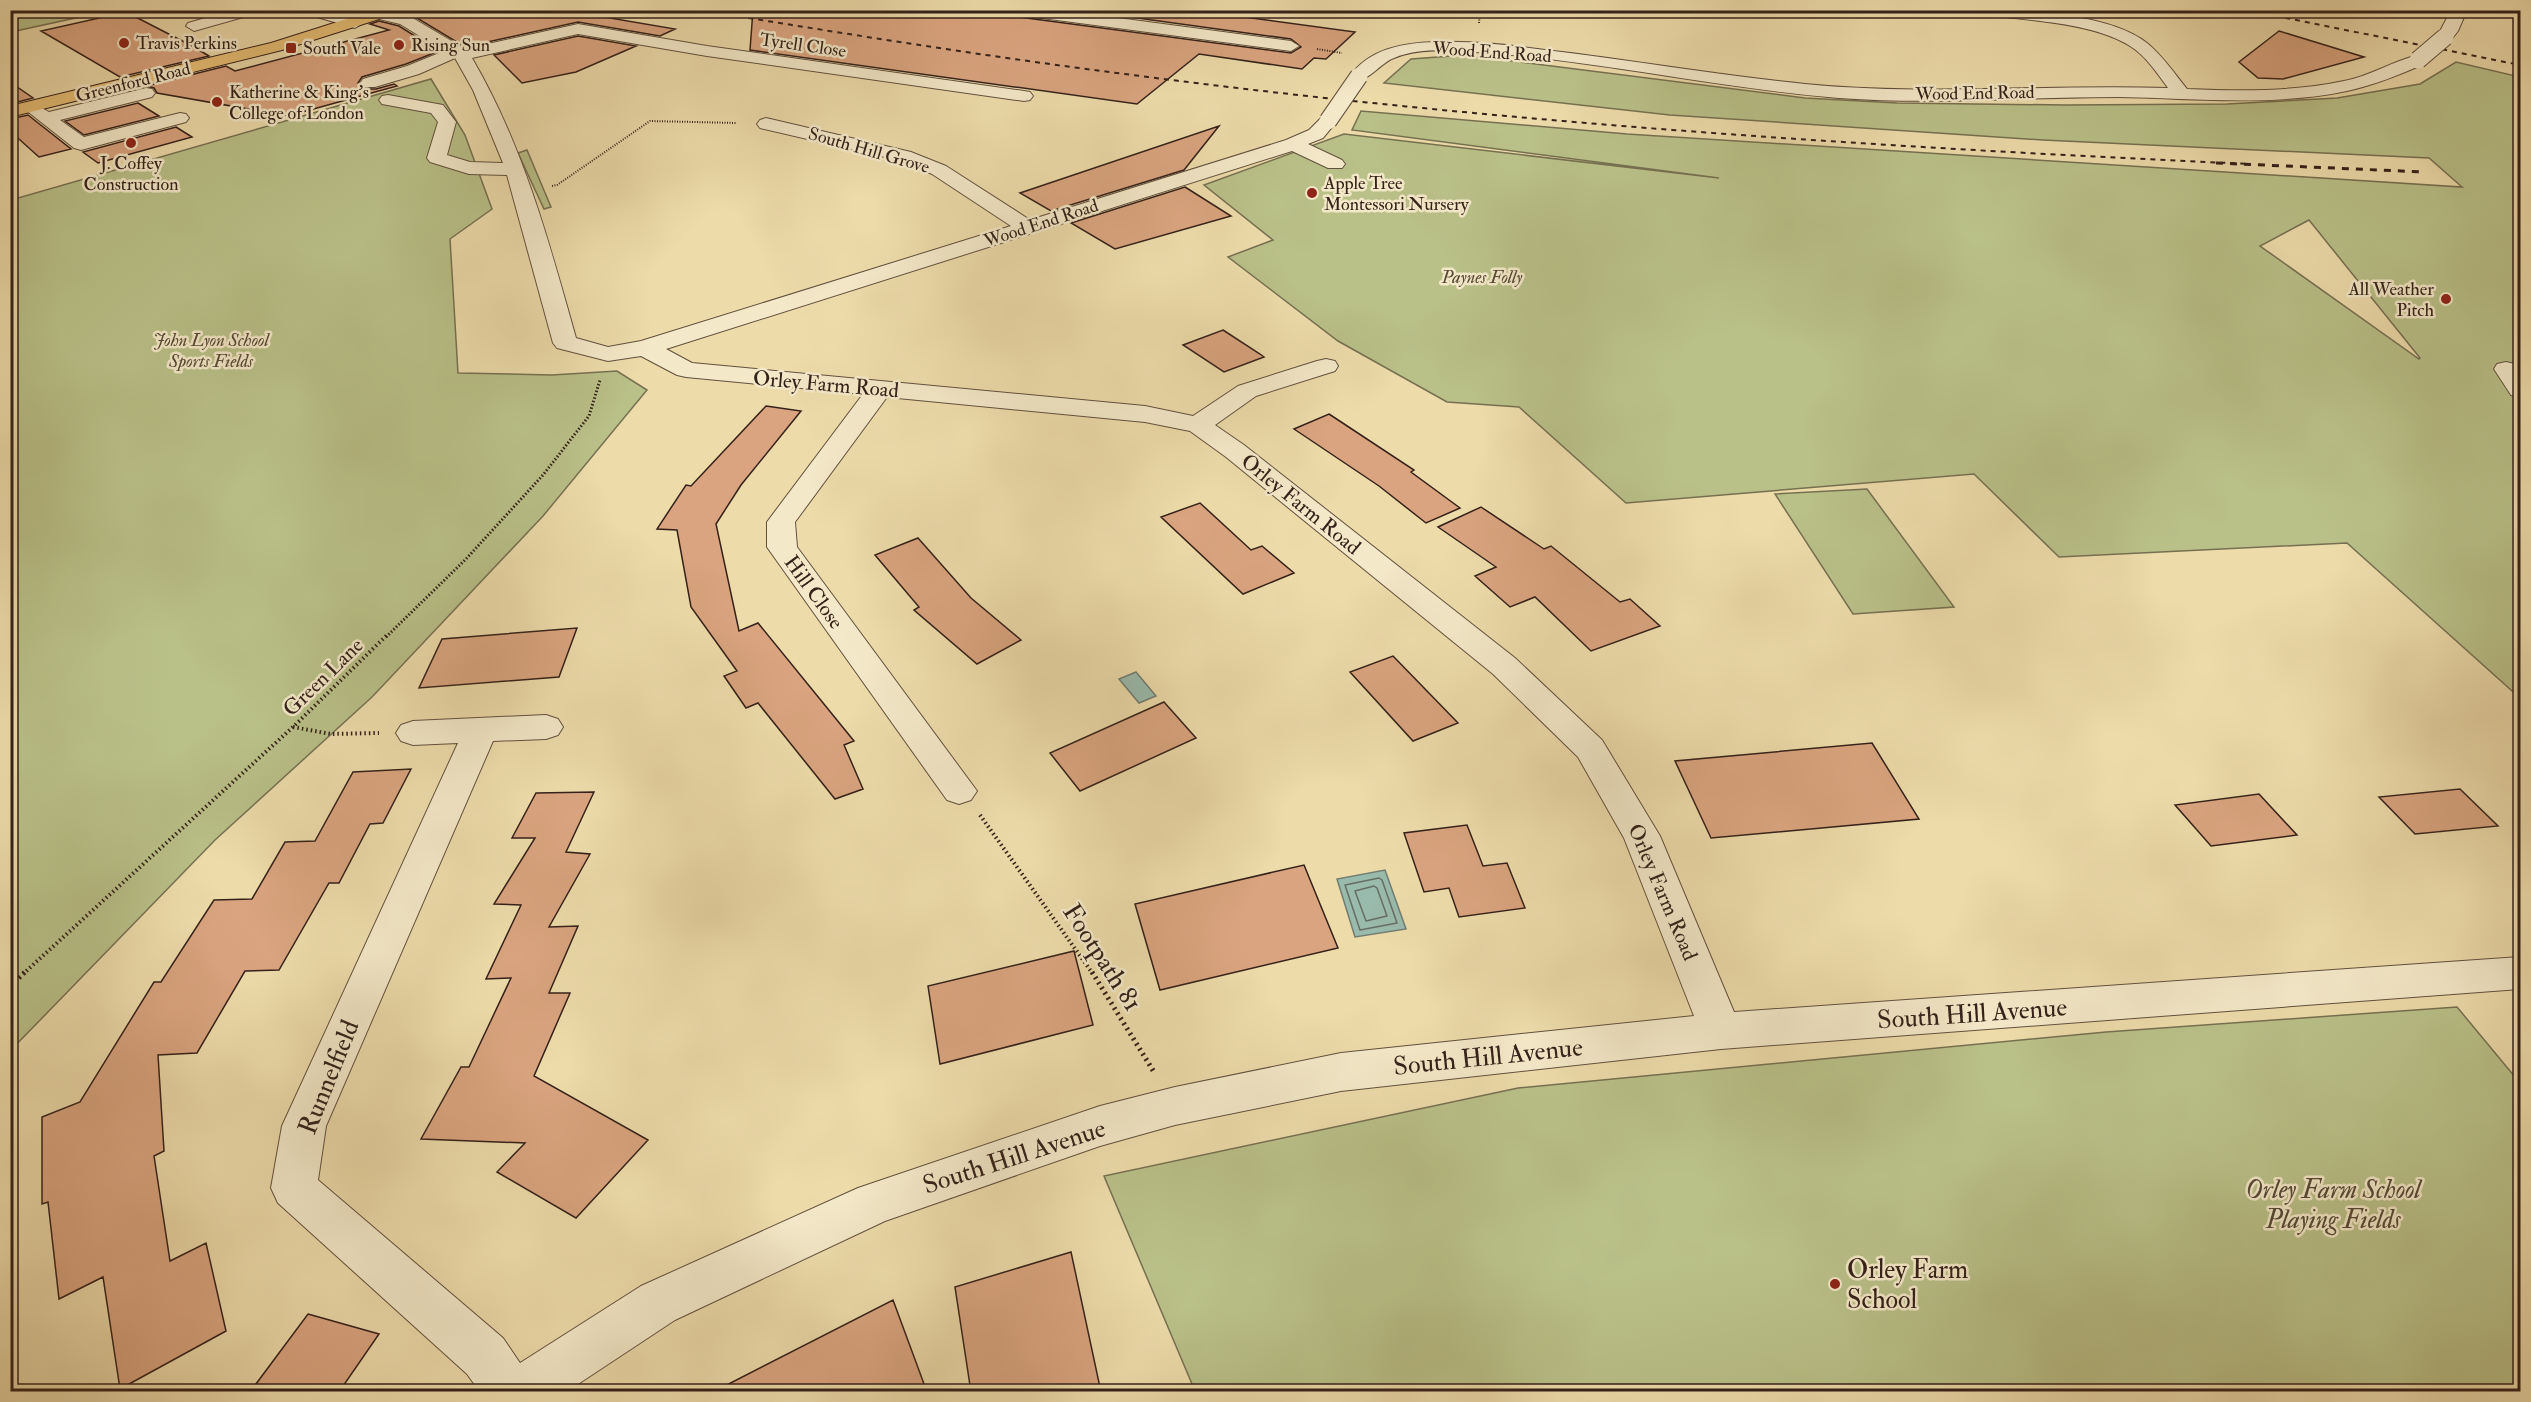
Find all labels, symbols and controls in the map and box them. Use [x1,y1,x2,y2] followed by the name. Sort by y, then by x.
[758,28,848,63] street label: Tyrell Close
[136,32,237,55] place label: Travis Perkins
[411,34,490,57] place label: Rising Sun
[117,36,131,50] marker: Travis Perkins
[303,37,381,60] place label: South Vale
[1431,37,1552,68] street label: Wood End Road
[392,38,406,52] marker: Rising Sun
[284,41,298,55] marker: South Vale
[73,57,193,108] street label: Greenford Road
[229,81,369,125] place label: Katherine & King's College of London
[1914,81,2035,106] street label: Wood End Road
[210,95,224,109] marker: Katherine & King's College of London
[806,122,933,179] street label: South Hill Grove
[124,136,138,150] marker: J. Coffey Construction
[84,152,178,196] place label: J. Coffey Construction
[1323,172,1470,216] place label: Apple Tree Montessori Nursery
[1305,186,1319,200] marker: Apple Tree Montessori Nursery
[980,194,1102,253] street label: Wood End Road
[1441,266,1523,289] park label: Paynes Folly
[2347,278,2435,322] place label: All Weather Pitch
[2439,292,2453,306] marker: All Weather Pitch
[153,329,270,373] park label: John Lyon School Sports Fields
[752,365,901,404] street label: Orley Farm Road
[1235,448,1367,561] street label: Orley Farm Road
[778,550,850,635] street label: Hill Close
[277,632,369,722] street label: Green Lane
[1622,820,1704,965] street label: Orley Farm Road
[1055,898,1149,1018] street label: Footpath 81
[1876,991,2068,1037] street label: South Hill Avenue
[291,1015,366,1139] street label: Runnelfield
[1392,1031,1584,1083] street label: South Hill Avenue
[919,1112,1110,1202] street label: South Hill Avenue
[2245,1174,2423,1236] park label: Orley Farm School Playing Fields
[1847,1254,1968,1316] place label: Orley Farm School
[1828,1277,1842,1291] marker: Orley Farm School

